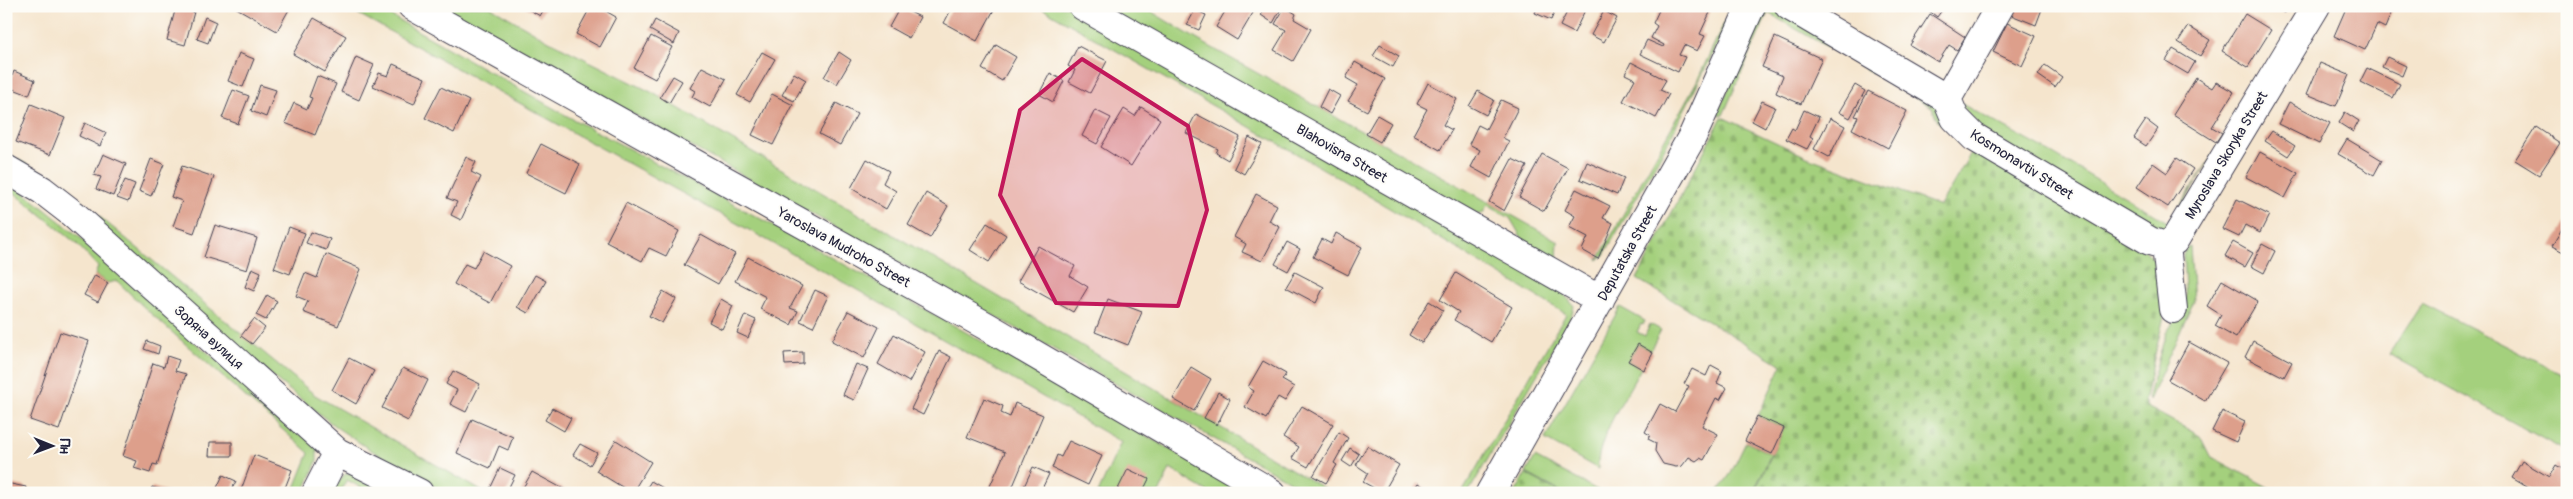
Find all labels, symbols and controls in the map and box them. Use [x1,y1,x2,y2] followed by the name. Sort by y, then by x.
[2182,88,2272,222] street label: Myroslava Skoryka Street
[1293,120,1391,187] street label: Blahovisna Street
[1967,126,2077,203] street label: Kosmonavtiv Street
[1594,202,1661,304] street label: Deputatska Street
[773,203,914,291] street label: Yaroslava Mudroho Street
[170,302,247,373] street label: Зоряна вулиця
[28,422,78,472] north arrow
[56,438,73,454] text: Пн

